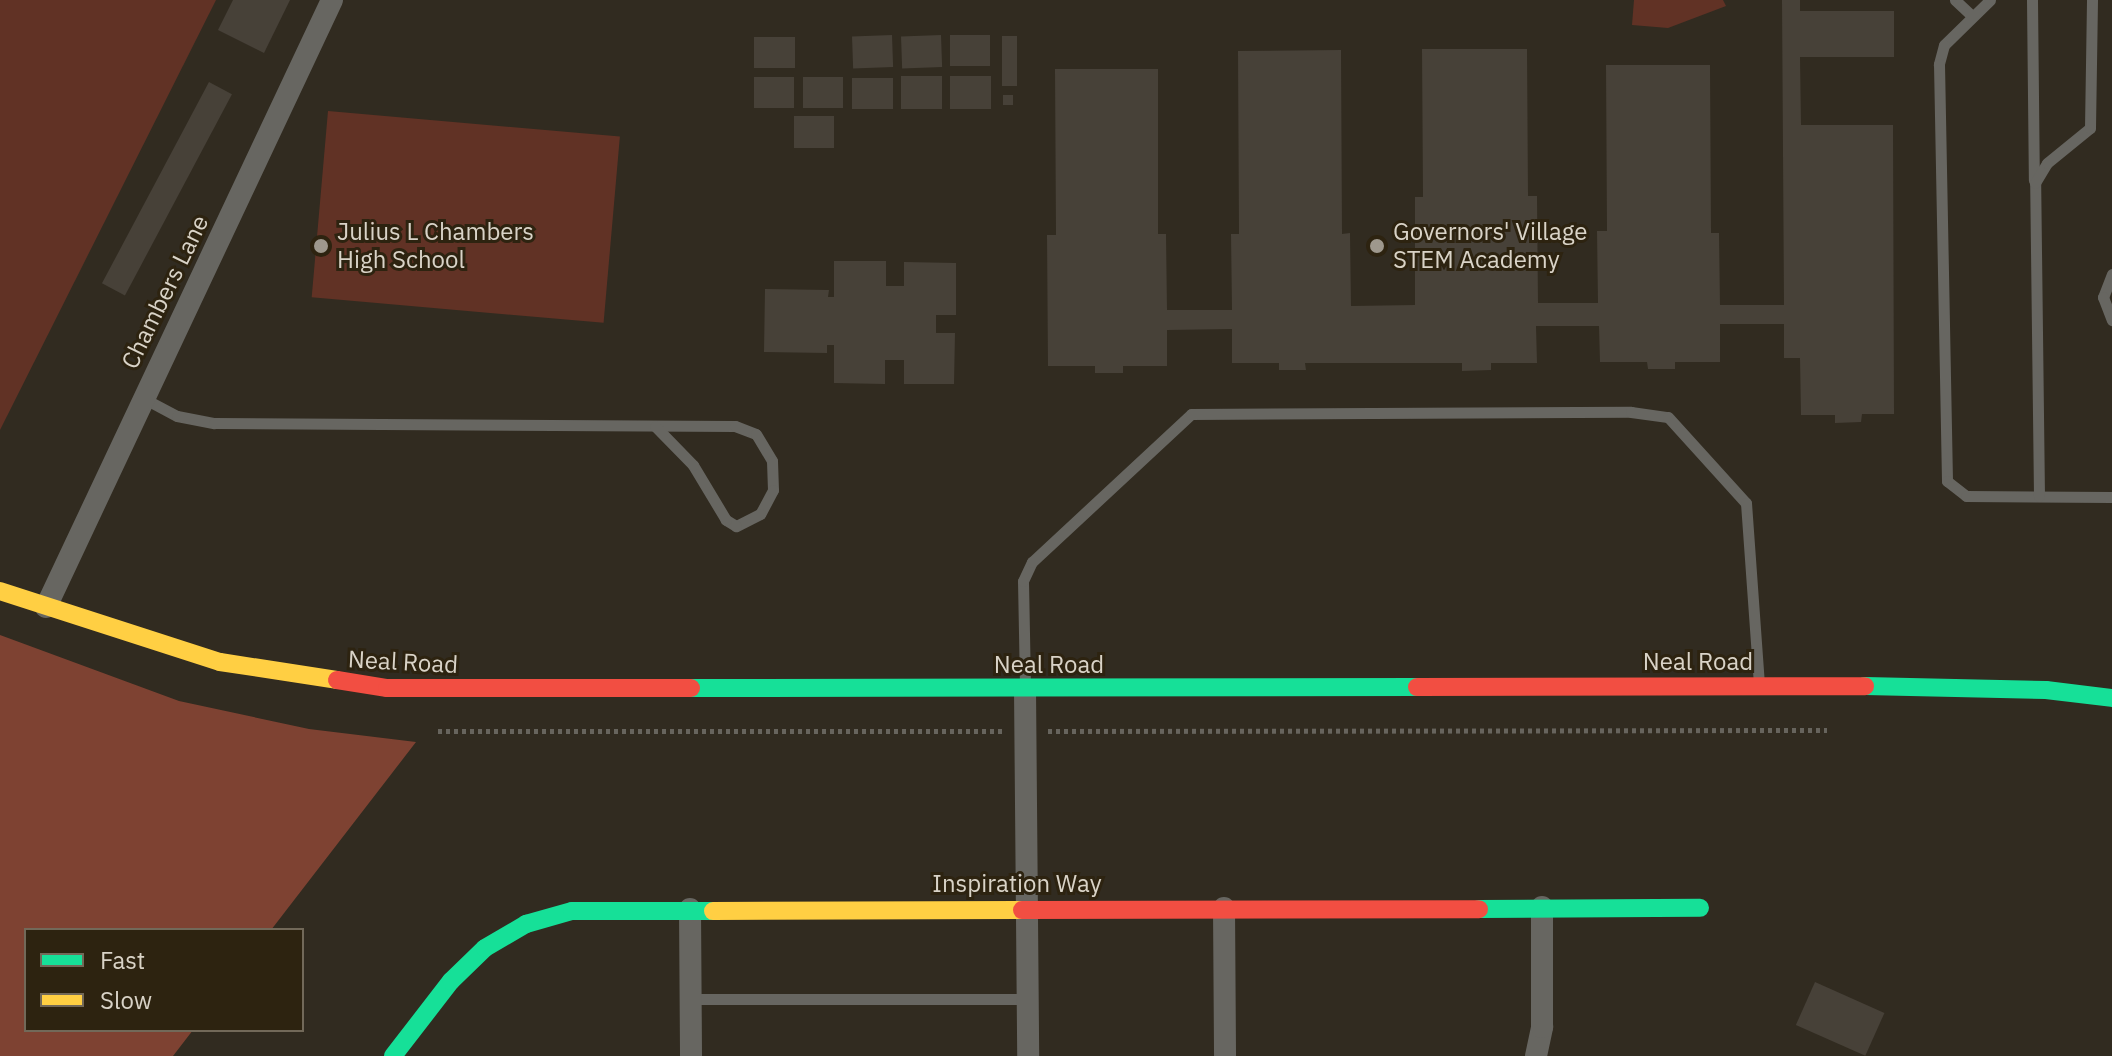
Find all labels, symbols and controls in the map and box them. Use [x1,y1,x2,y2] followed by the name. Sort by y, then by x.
[115,211,215,373] street label: Chambers Lane
[337,218,534,274] place label: Julius L Chambers High School
[1393,218,1587,274] place label: Governors' Village STEM Academy
[312,237,330,255] marker: Julius L Chambers High School
[1368,237,1386,255] marker: Governors' Village STEM Academy
[347,645,459,679] street label: Neal Road
[1643,648,1753,676] street label: Neal Road
[994,651,1104,679] street label: Neal Road
[932,870,1102,898] street label: Inspiration Way
[24,928,304,1032] legend
[100,944,145,976] text: Fast
[100,984,152,1016] text: Slow

